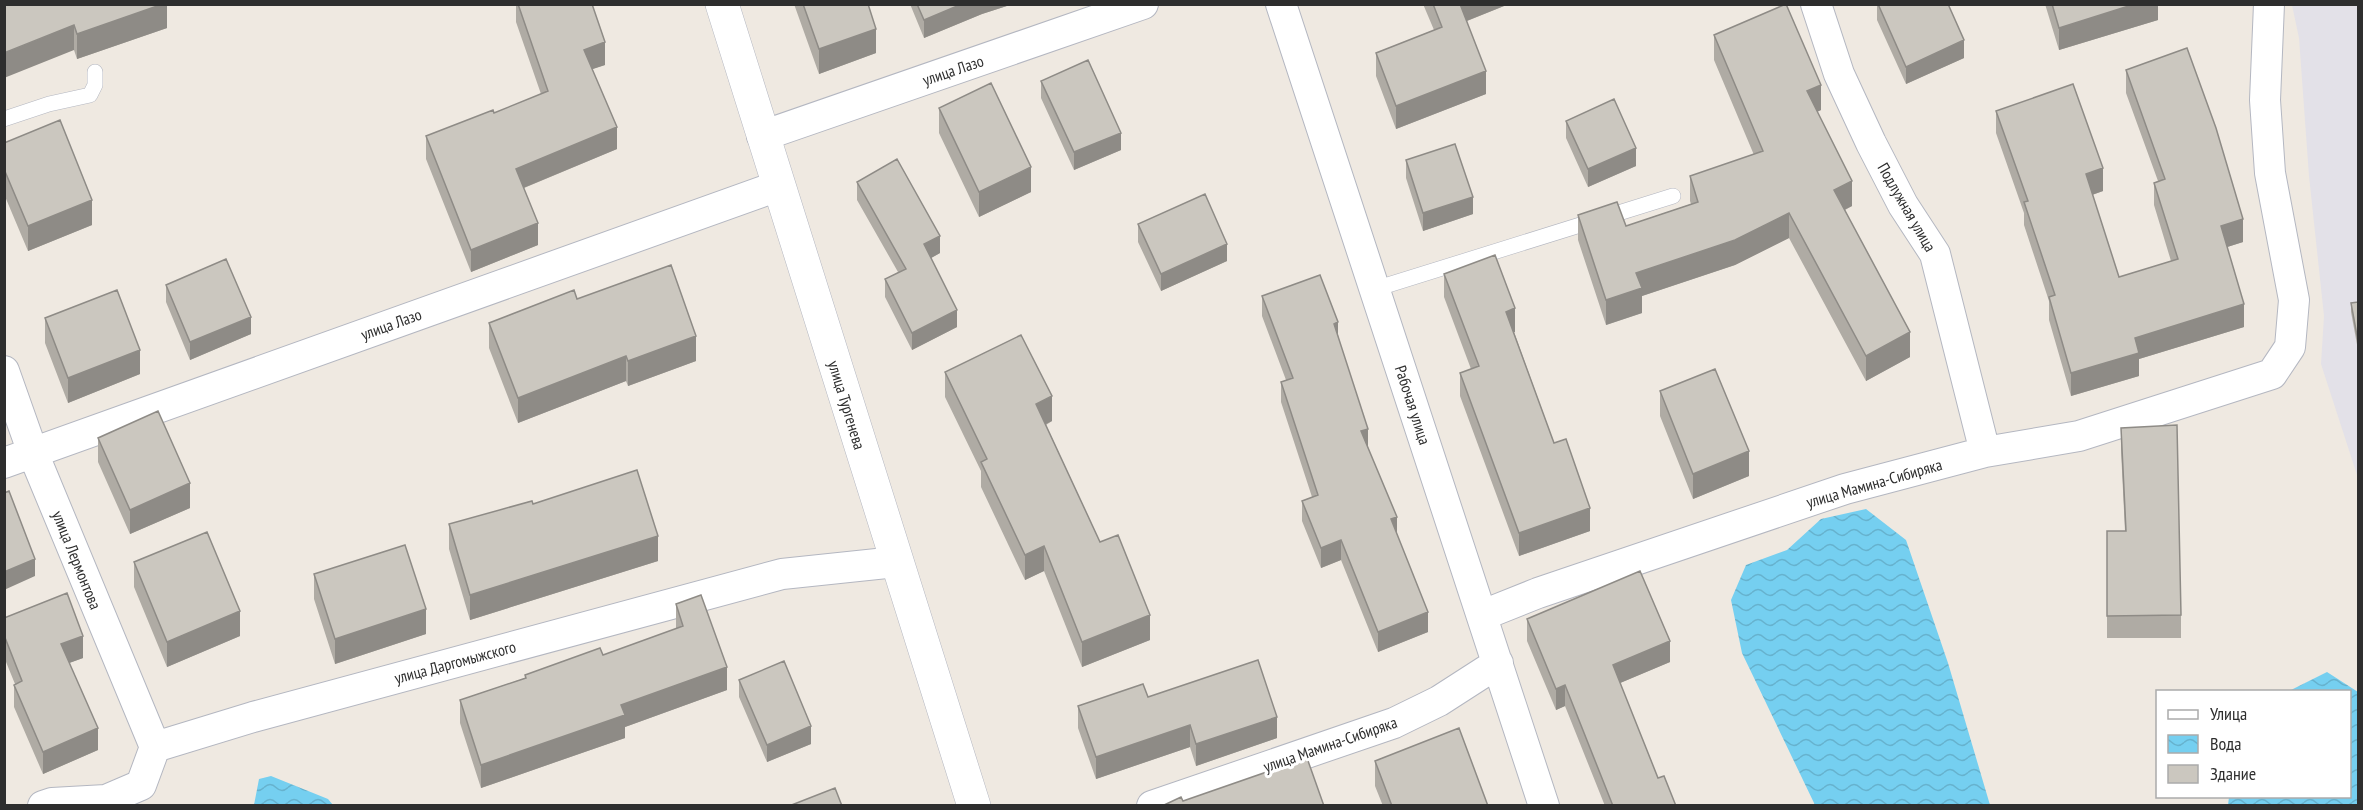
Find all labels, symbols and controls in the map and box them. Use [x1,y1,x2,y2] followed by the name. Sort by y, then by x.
[920,50,986,90] street label: улица Лазо
[1873,159,1941,255] street label: Подлужная улица
[358,304,424,344] street label: улица Лазо
[824,358,870,452] street label: улица Тургенева
[1391,363,1435,447] street label: Рабочая улица
[1804,454,1944,512] street label: улица Мамина-Сибиряка
[48,508,106,612] street label: улица Лермонтова
[392,636,518,688] street label: улица Даргомыжского
[2156,690,2351,798] legend
[2210,702,2247,725] text: Улица
[1260,712,1400,776] street label: улица Мамина-Сибиряка
[2210,732,2241,755] text: Вода
[2210,762,2256,785] text: Здание

